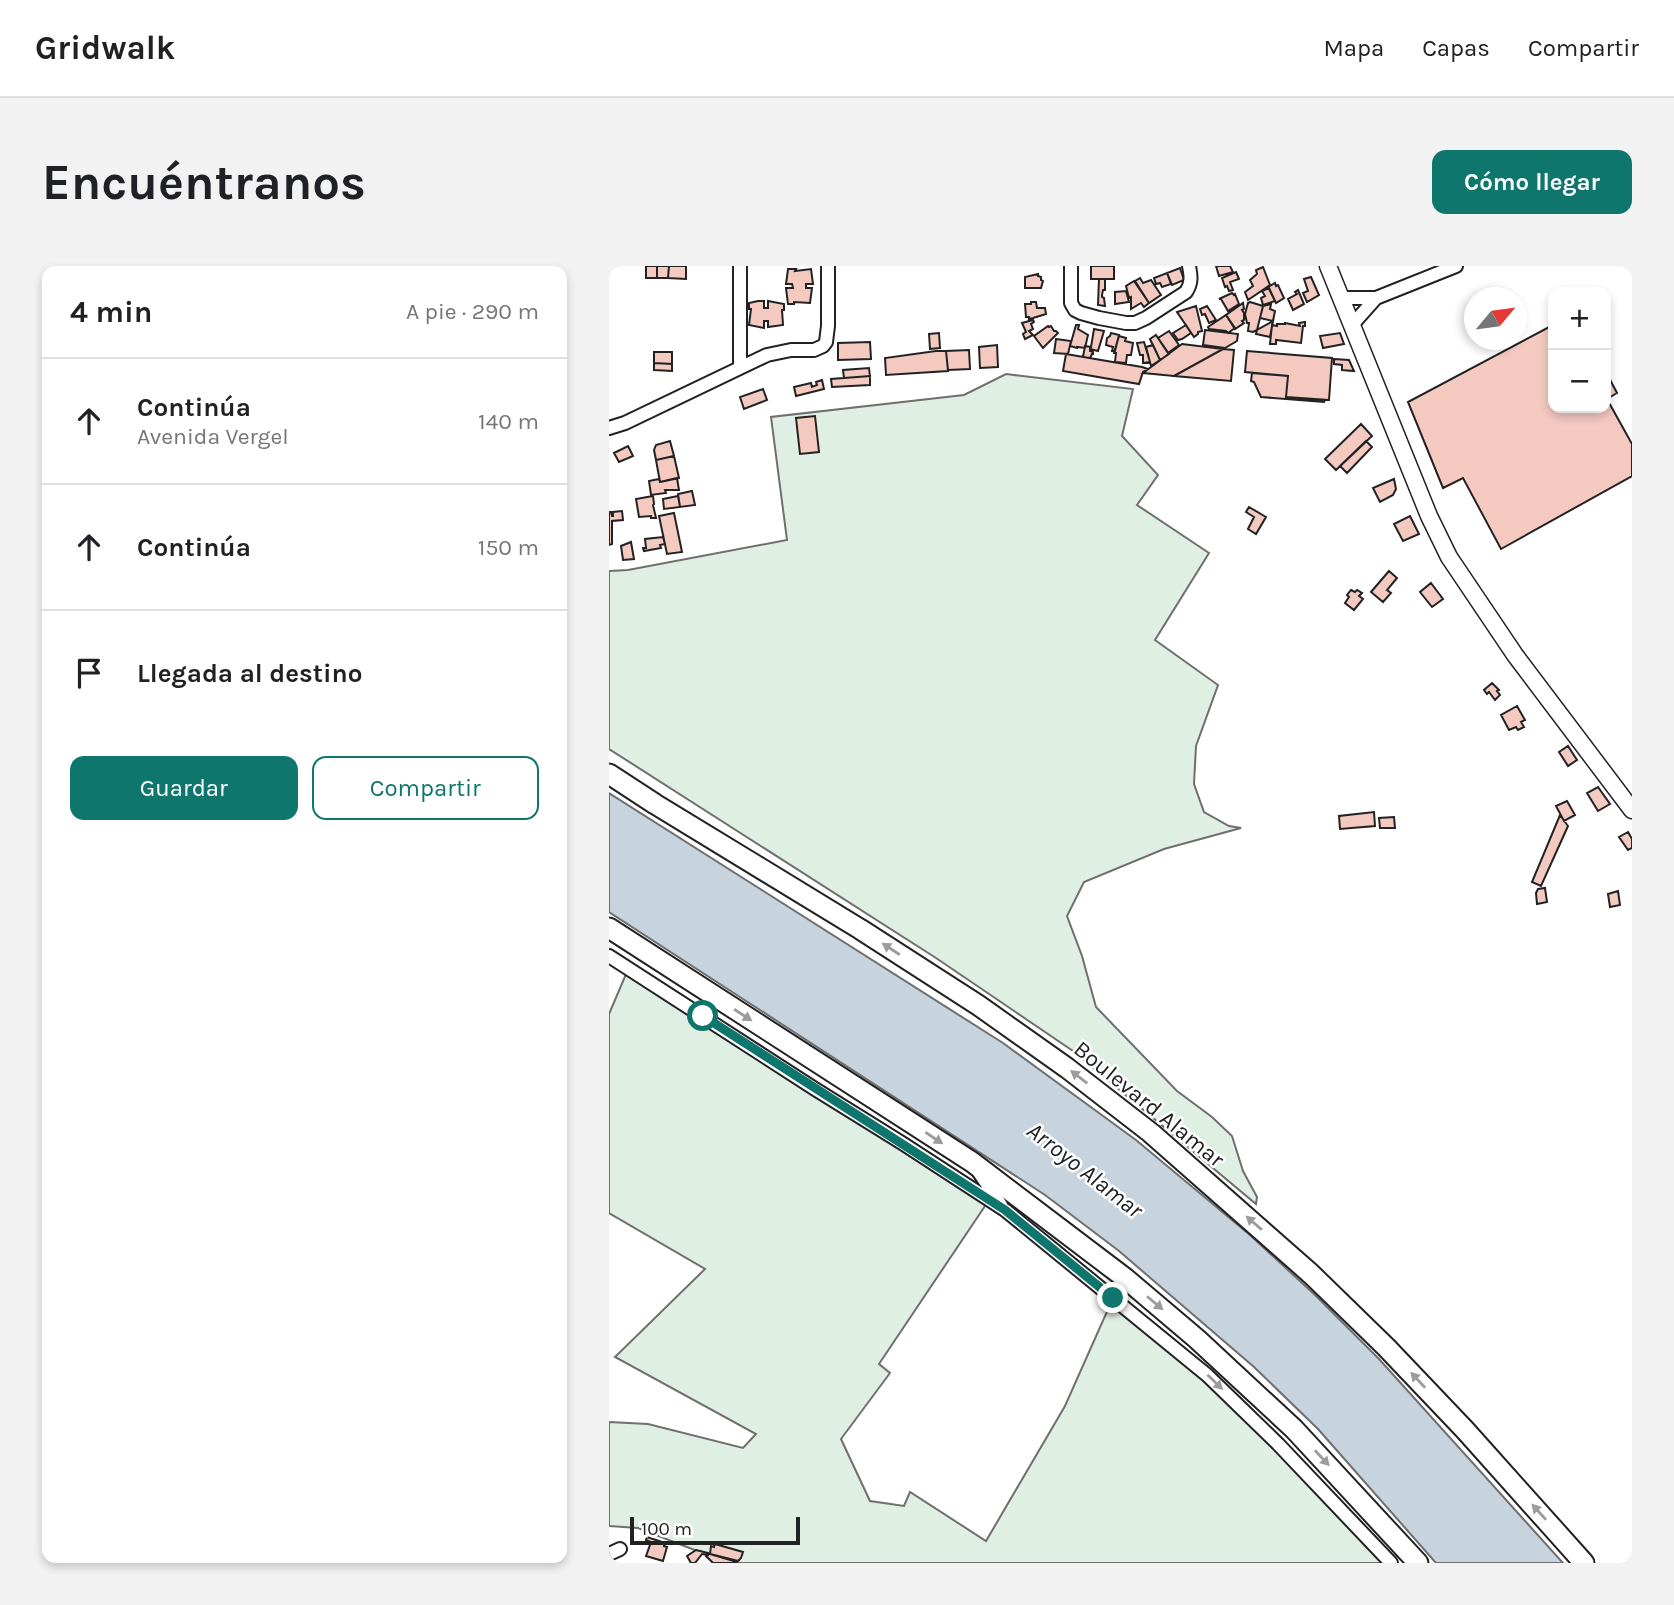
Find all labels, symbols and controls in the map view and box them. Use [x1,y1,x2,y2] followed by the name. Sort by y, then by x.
[35,29,175,67] text: Gridwalk
[1323,34,1384,62] text: Mapa
[1422,34,1490,62] text: Capas
[1528,34,1639,62] text: Compartir
[1432,150,1632,214] button: Cómo llegar
[42,154,366,211] text: Encuéntranos
[1464,287,1527,350] north arrow
[1548,287,1611,413] map controls
[1548,287,1611,350] button: +
[70,294,152,330] text: 4 min
[406,298,539,325] text: A pie · 290 m
[1548,350,1611,413] button: −
[137,392,251,423] text: Continúa
[70,402,108,440] icon: ahead
[478,408,539,435] text: 140 m
[137,423,289,450] text: Avenida Vergel
[70,528,108,566] icon: ahead
[137,532,251,563] text: Continúa
[478,534,539,561] text: 150 m
[70,654,108,692] icon: arrive
[137,658,363,689] text: Llegada al destino
[70,756,298,820] button: Guardar
[312,756,539,820] button: Compartir
[882,943,901,956] one-way arrow
[687,1000,718,1031] route start
[733,1008,752,1021] one-way arrow
[1068,1035,1230,1173] street label: Boulevard Alamar
[1070,1071,1088,1085] one-way arrow
[1022,1116,1149,1224] water label: Arroyo Alamar
[925,1131,944,1144] one-way arrow
[1245,1216,1262,1231] one-way arrow
[1097,1282,1128,1313] route end
[1147,1295,1164,1310] one-way arrow
[1410,1372,1426,1389] one-way arrow
[1206,1374,1223,1391] one-way arrow
[1313,1449,1329,1466] one-way arrow
[1531,1504,1547,1521] one-way arrow
[630,1514,800,1546] scale bar
[641,1518,692,1540] text: 100 m

